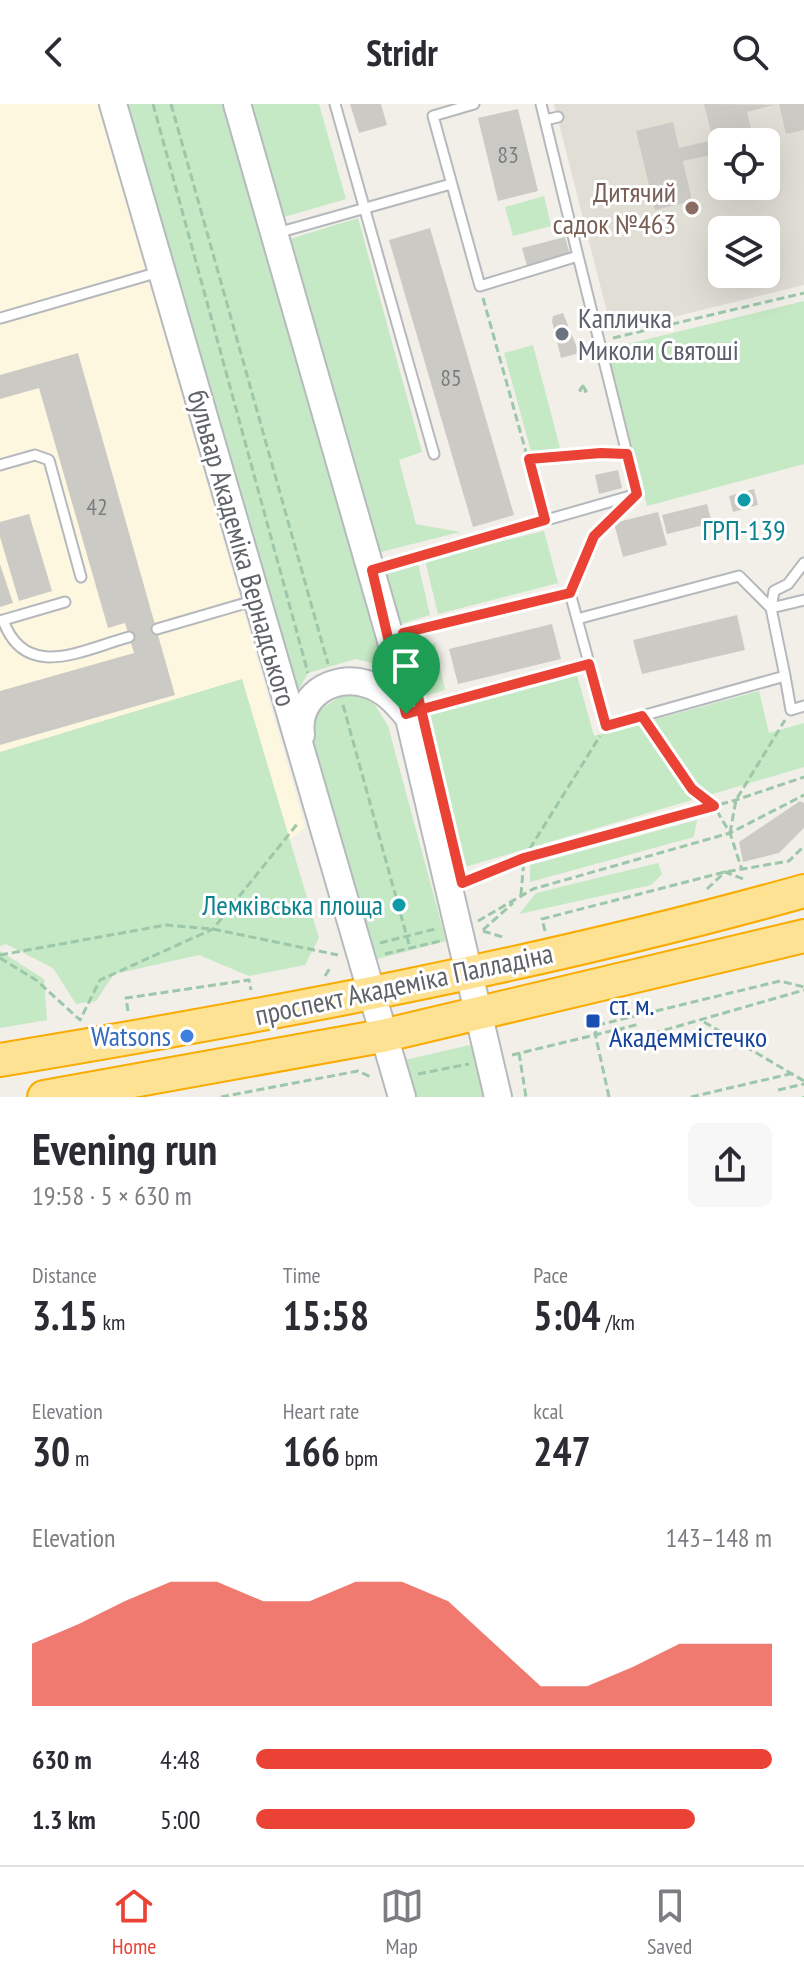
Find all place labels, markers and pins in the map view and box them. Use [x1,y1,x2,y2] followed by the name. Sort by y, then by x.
[553,173,676,242] place label: Дитячий садок №463
[683,199,701,217] marker: Дитячий садок №463
[578,299,739,368] place label: Капличка Миколи Святоші
[553,325,571,343] marker: Капличка Миколи Святоші
[735,491,753,509] marker: ГРП-139
[702,511,786,548] place label: ГРП-139
[372,632,440,714] pin
[201,886,383,923] place label: Лемківська площа
[390,896,408,914] marker: Лемківська площа
[609,986,767,1055] place label: ст. м. Академмістечко
[584,1012,602,1030] marker: ст. м. Академмістечко
[91,1017,171,1054] place label: Watsons
[178,1027,196,1045] marker: Watsons

